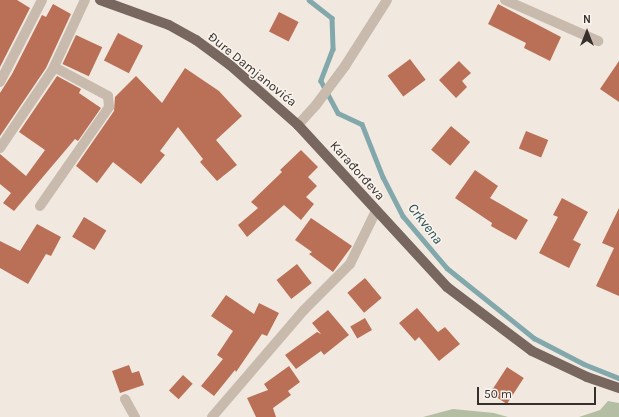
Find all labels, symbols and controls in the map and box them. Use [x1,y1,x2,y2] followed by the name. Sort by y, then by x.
[567,12,607,52] north arrow
[583,13,591,26] text: N
[205,30,299,110] street label: Đure Damjanovića
[326,138,388,204] street label: Karađorđeva
[404,200,446,248] water label: Crkvena
[479,379,598,405] scale bar
[484,387,512,401] text: 50 m

